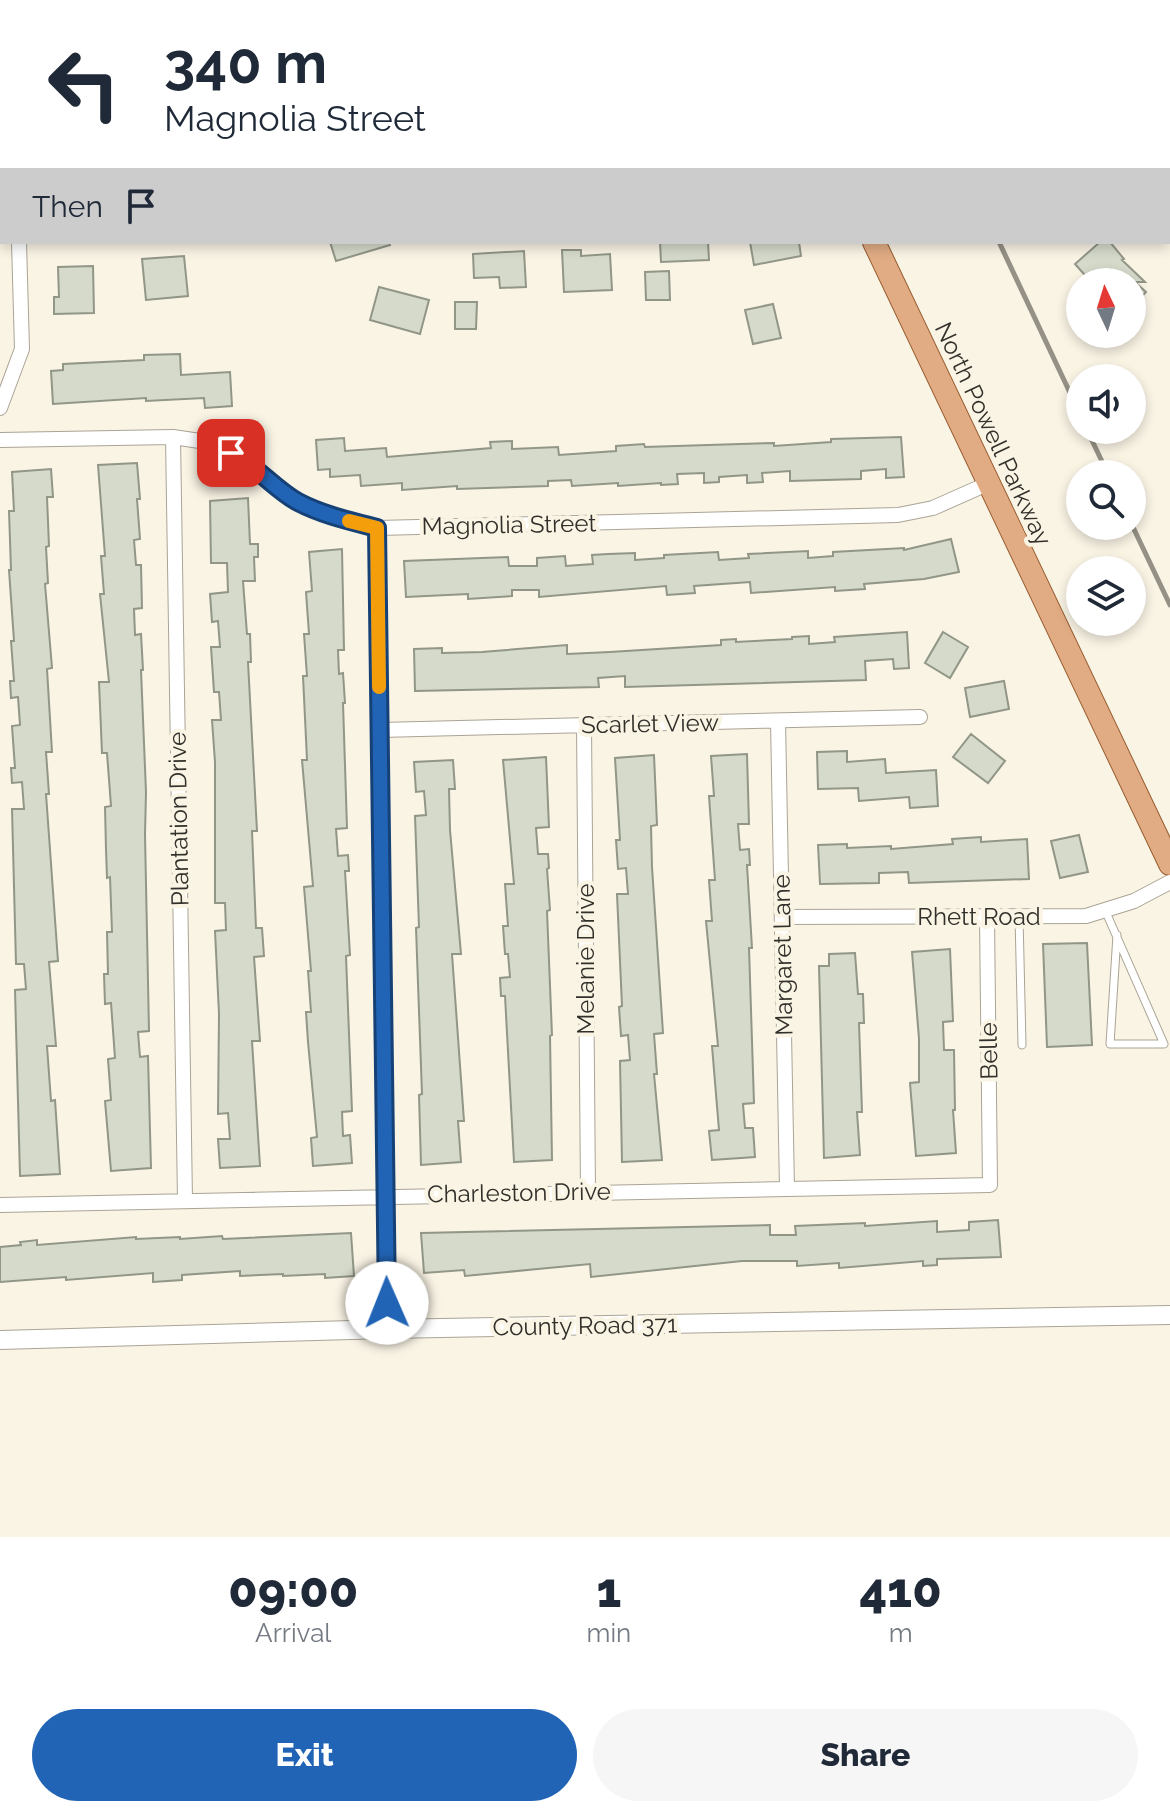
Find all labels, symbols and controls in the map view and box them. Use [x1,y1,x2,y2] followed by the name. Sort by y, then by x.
[164,30,327,96] text: 340 m
[32,32,136,136] icon: left
[164,97,426,139] text: Magnolia Street
[119,184,163,228] icon: arrive
[32,189,103,224] text: Then
[1066,268,1146,348] north arrow
[1066,268,1146,636] map controls
[929,317,1058,550] street label: North Powell Parkway
[1066,364,1146,444] button: sound
[197,419,265,487] pin
[209,431,253,475] icon: arrive
[1066,460,1146,540] button: search
[421,508,597,541] street label: Magnolia Street
[1066,556,1146,636] button: layers
[581,708,720,739] street label: Scarlet View
[162,732,195,906] street label: Plantation Drive
[767,874,798,1036] street label: Margaret Lane
[571,883,600,1035] street label: Melanie Drive
[917,902,1041,931] street label: Rhett Road
[974,1022,1003,1080] street label: Belle
[427,1176,611,1209] street label: Charleston Drive
[345,1261,429,1345] position arrow
[492,1309,678,1342] street label: County Road 371
[228,1562,358,1618] text: 09:00
[596,1562,621,1618] text: 1
[860,1562,942,1618] text: 410
[255,1618,331,1648] text: Arrival
[587,1618,631,1648] text: min
[889,1618,913,1648] text: m
[32,1709,577,1801] button: Exit
[593,1709,1138,1801] button: Share

